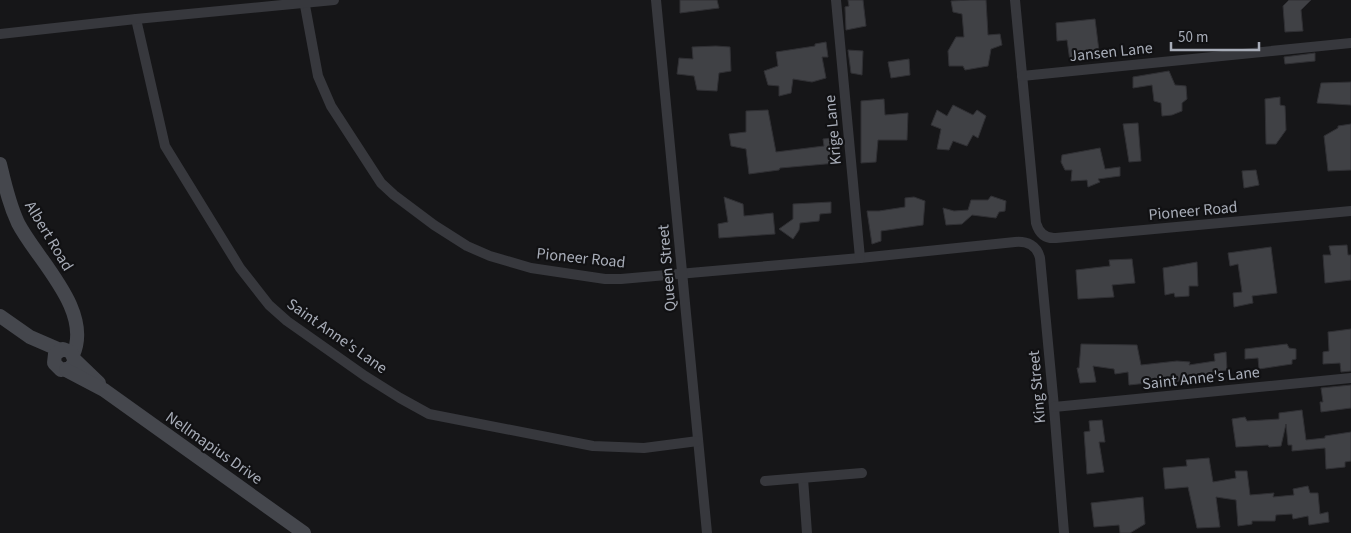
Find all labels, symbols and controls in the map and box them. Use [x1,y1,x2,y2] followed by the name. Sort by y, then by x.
[1171,20,1258,52] scale bar
[1178,27,1208,48] text: 50 m
[1068,37,1154,67] street label: Jansen Lane
[819,94,847,166] street label: Krige Lane
[1148,196,1238,226] street label: Pioneer Road
[19,197,79,275] street label: Albert Road
[652,223,682,312] street label: Queen Street
[535,242,627,274] street label: Pioneer Road
[282,293,392,379] street label: Saint Anne's Lane
[1023,349,1051,424] street label: King Street
[1141,361,1261,395] street label: Saint Anne's Lane
[161,406,267,490] street label: Nellmapius Drive

